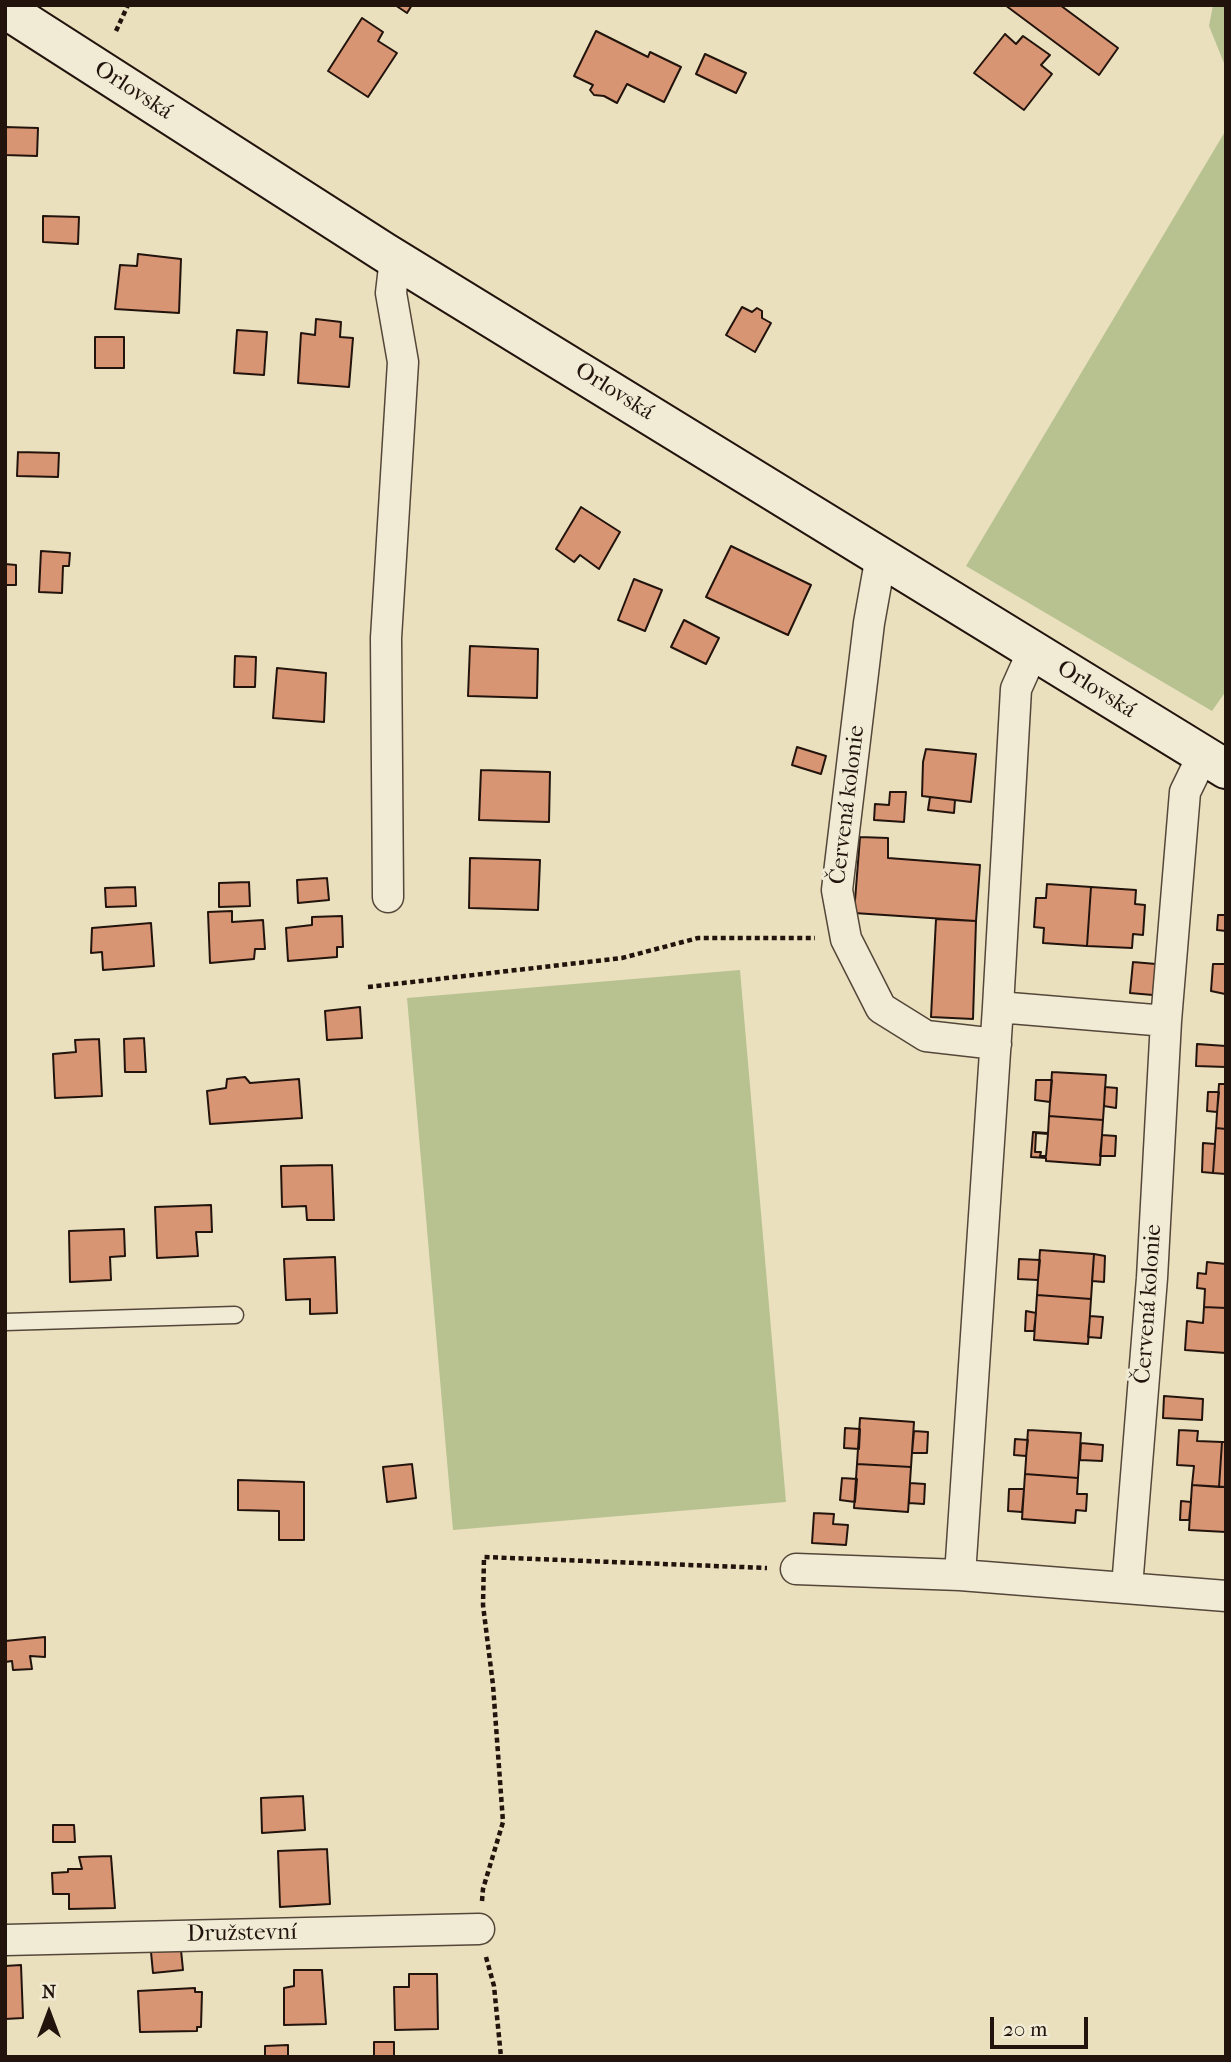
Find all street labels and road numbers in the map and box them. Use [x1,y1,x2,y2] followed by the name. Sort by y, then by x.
[89,56,177,126] street label: Orlovská
[569,357,659,427] street label: Orlovská
[1051,655,1141,725] street label: Orlovská
[825,724,871,886] street label: Červená kolonie
[1130,1223,1168,1385] street label: Červená kolonie
[187,1919,297,1949] street label: Družstevní

